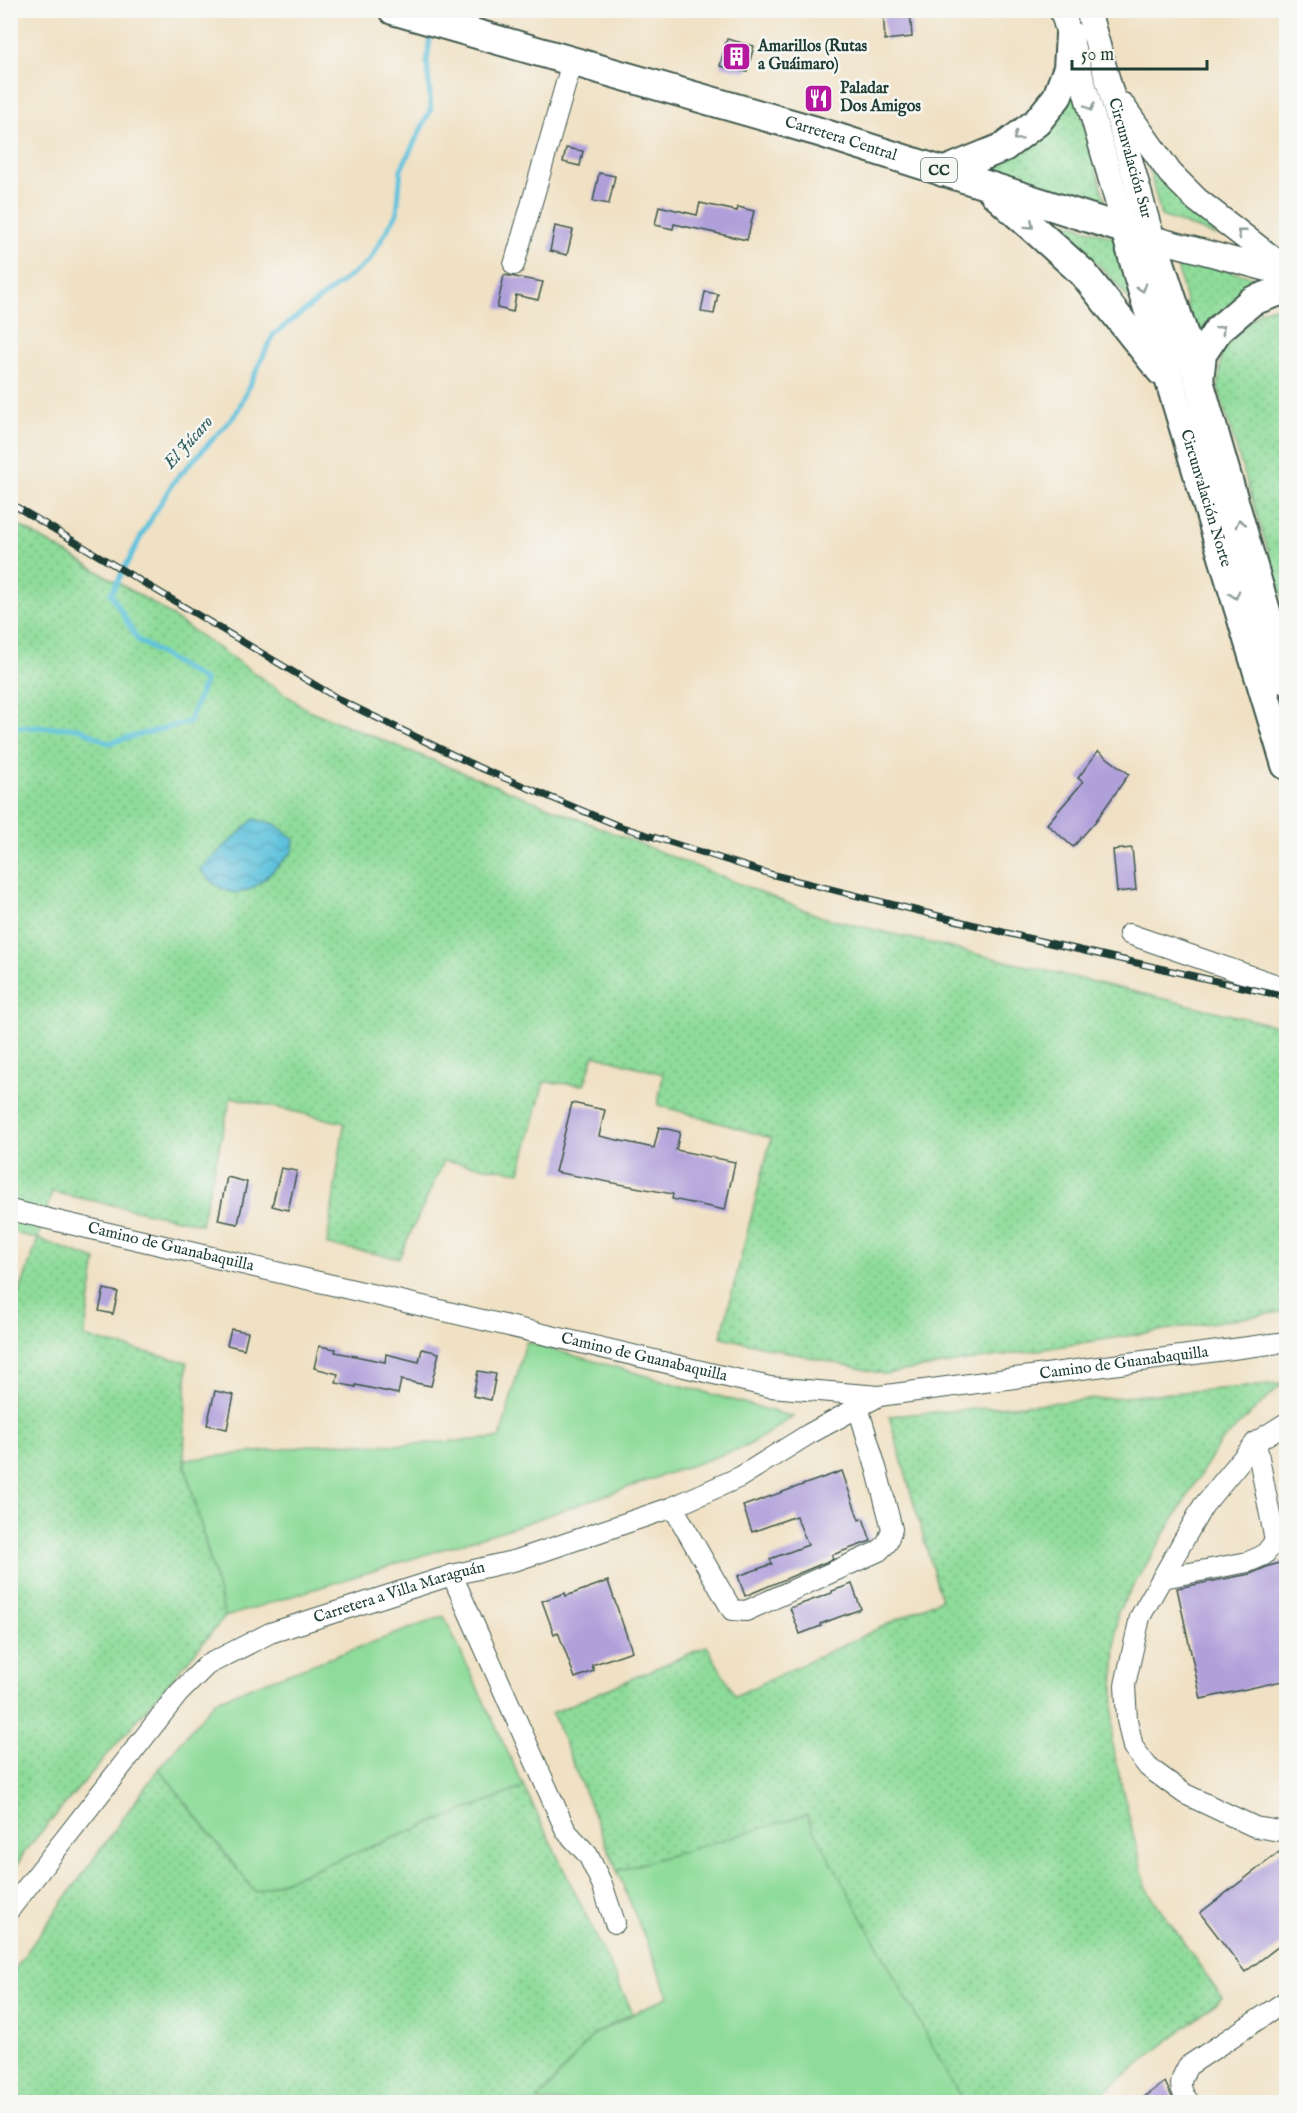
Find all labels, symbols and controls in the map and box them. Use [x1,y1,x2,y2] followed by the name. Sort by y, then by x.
[1072,33,1207,71] scale bar
[757,37,868,75] place label: Amarillos (Rutas a Guáimaro)
[721,40,753,72] building icon: Amarillos (Rutas a Guáimaro)
[1081,44,1114,67] text: 50 m
[840,79,921,117] place label: Paladar Dos Amigos
[803,82,835,114] restaurant icon: Paladar Dos Amigos
[1103,96,1156,221] street label: Circunvalación Sur
[1083,101,1095,112] one-way arrow
[782,113,900,166] street label: Carretera Central
[1012,130,1023,141] one-way arrow
[921,158,957,182] road number: CC
[1023,218,1034,229] one-way arrow
[1236,229,1247,240] one-way arrow
[1134,282,1147,293] one-way arrow
[1214,326,1225,336] one-way arrow
[158,412,219,475] water label: El Júcaro
[1175,427,1236,570] street label: Circunvalación Norte
[1235,518,1247,529] one-way arrow
[1228,589,1240,600] one-way arrow
[86,1218,256,1276] street label: Camino de Guanabaquilla
[559,1329,729,1387] street label: Camino de Guanabaquilla
[1039,1342,1210,1385] street label: Camino de Guanabaquilla
[311,1558,487,1628] street label: Carretera a Villa Maraguán

